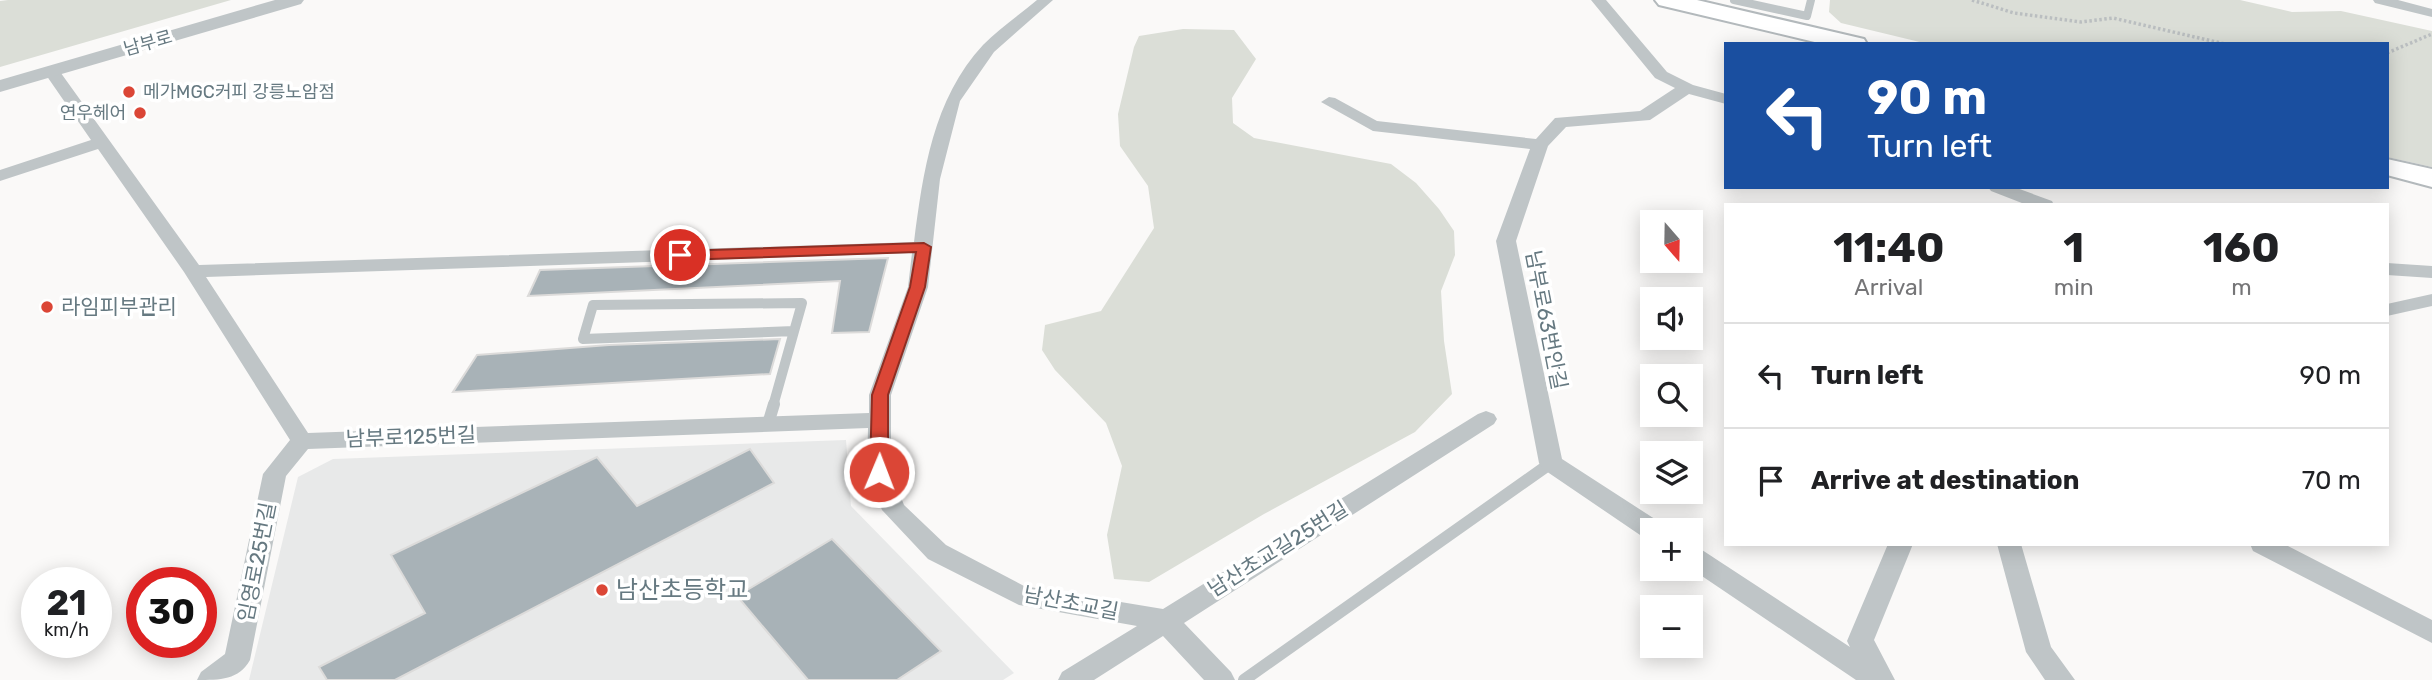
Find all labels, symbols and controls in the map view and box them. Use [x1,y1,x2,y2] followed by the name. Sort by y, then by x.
[121,26,175,60] street label: 남부로
[1867,68,1987,126] text: 90 m
[1752,70,1843,161] icon: left
[143,81,335,103] place label: 메가MGC커피 강릉노암점
[121,84,137,100] marker: 메가MGC커피 강릉노암점
[60,102,126,124] place label: 연우헤어
[132,105,148,121] marker: 연우헤어
[1867,127,1992,165] text: Turn left
[1640,210,1703,273] north arrow
[1640,210,1703,658] map controls
[1833,223,1945,273] text: 11:40
[2063,223,2084,273] text: 1
[2203,223,2280,273] text: 160
[650,225,710,285] pin
[661,236,699,274] icon: arrive
[1521,248,1572,392] street label: 남부로63번안길
[1854,273,1923,301] text: Arrival
[2054,273,2094,301] text: min
[2231,273,2252,301] text: m
[1640,287,1703,350] button: sound
[61,294,177,319] place label: 라임피부관리
[39,299,55,315] marker: 라임피부관리
[1752,357,1790,395] icon: left
[1811,360,1923,391] text: Turn left
[2300,360,2361,391] text: 90 m
[1640,364,1703,427] button: search
[345,422,477,451] street label: 남부로125번길
[842,435,916,509] position arrow
[1640,441,1703,504] button: layers
[1752,462,1790,500] icon: arrive
[1811,465,2079,496] text: Arrive at destination
[2302,465,2361,496] text: 70 m
[1203,496,1352,602] street label: 남산초교길25번길
[233,500,280,624] street label: 임영로25번길
[1640,518,1703,581] button: +
[126,567,217,658] speed limit sign: 30
[616,576,748,604] place label: 남산초등학교
[1021,581,1121,624] street label: 남산초교길
[46,582,87,624] text: 21
[594,582,610,598] marker: 남산초등학교
[1640,595,1703,658] button: −
[44,619,89,641] text: km/h

